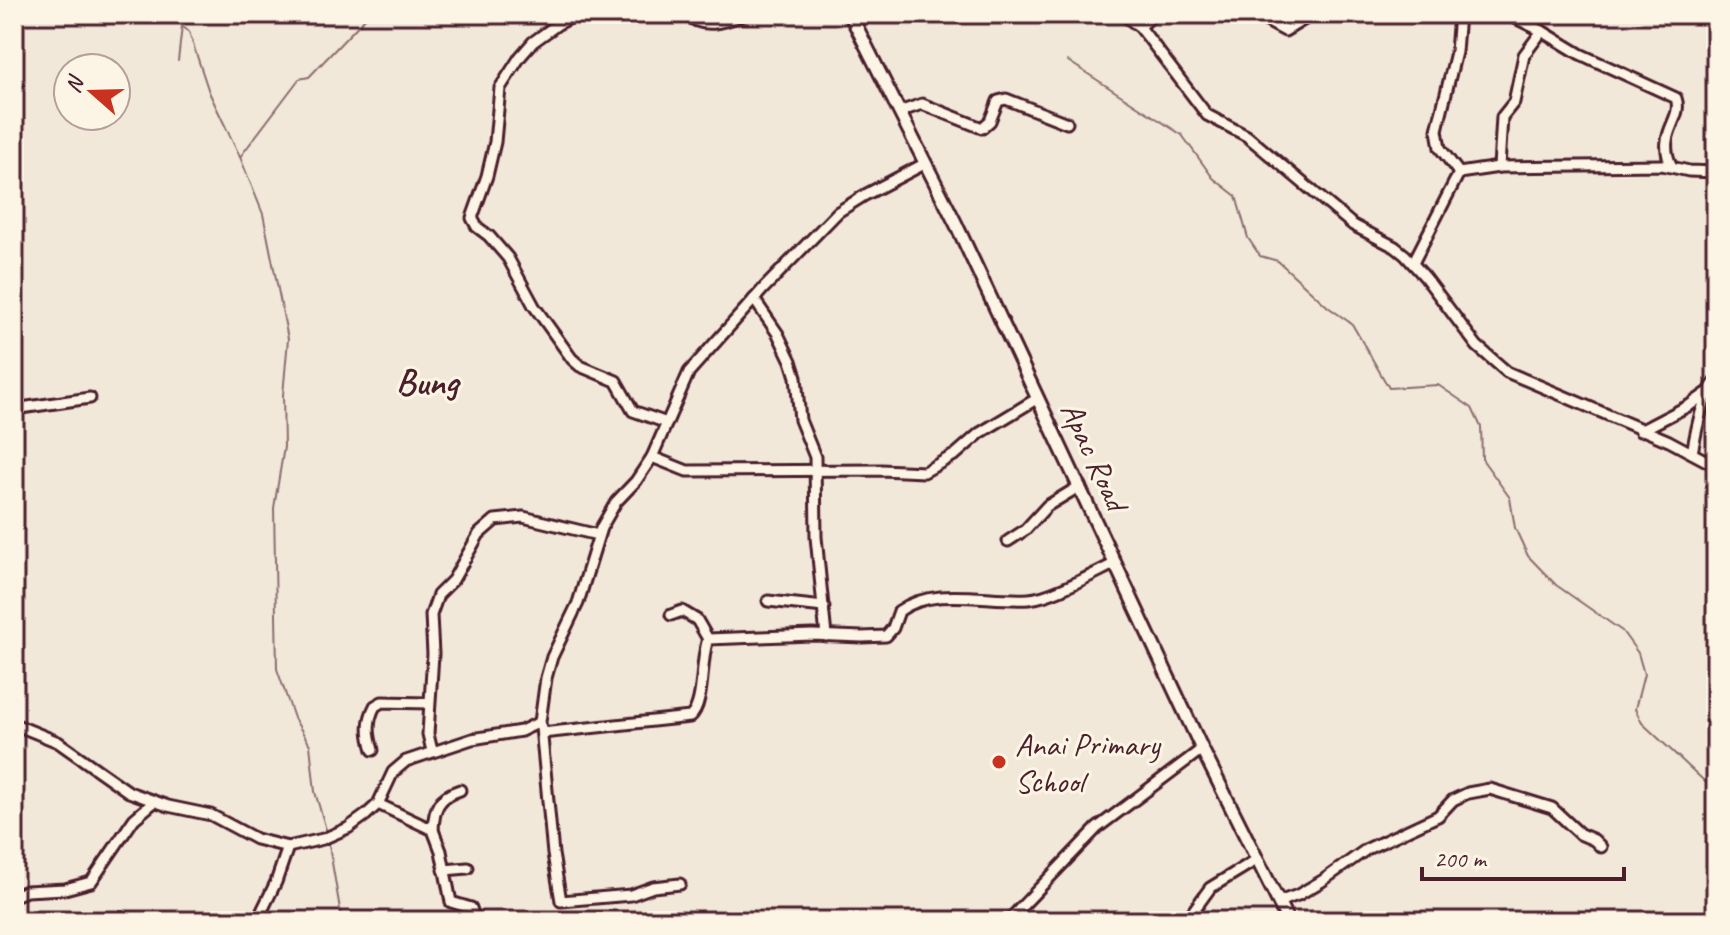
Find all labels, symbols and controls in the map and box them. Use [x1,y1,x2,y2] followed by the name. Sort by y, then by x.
[52,52,132,132] north arrow
[59,71,91,97] text: N
[396,359,462,405] district label: Bung
[1051,395,1139,521] street label: Apac Road
[1015,724,1162,802] place label: Anai Primary School
[990,753,1008,771] marker: Anai Primary School
[1422,831,1624,881] scale bar
[1434,844,1488,874] text: 200 m

